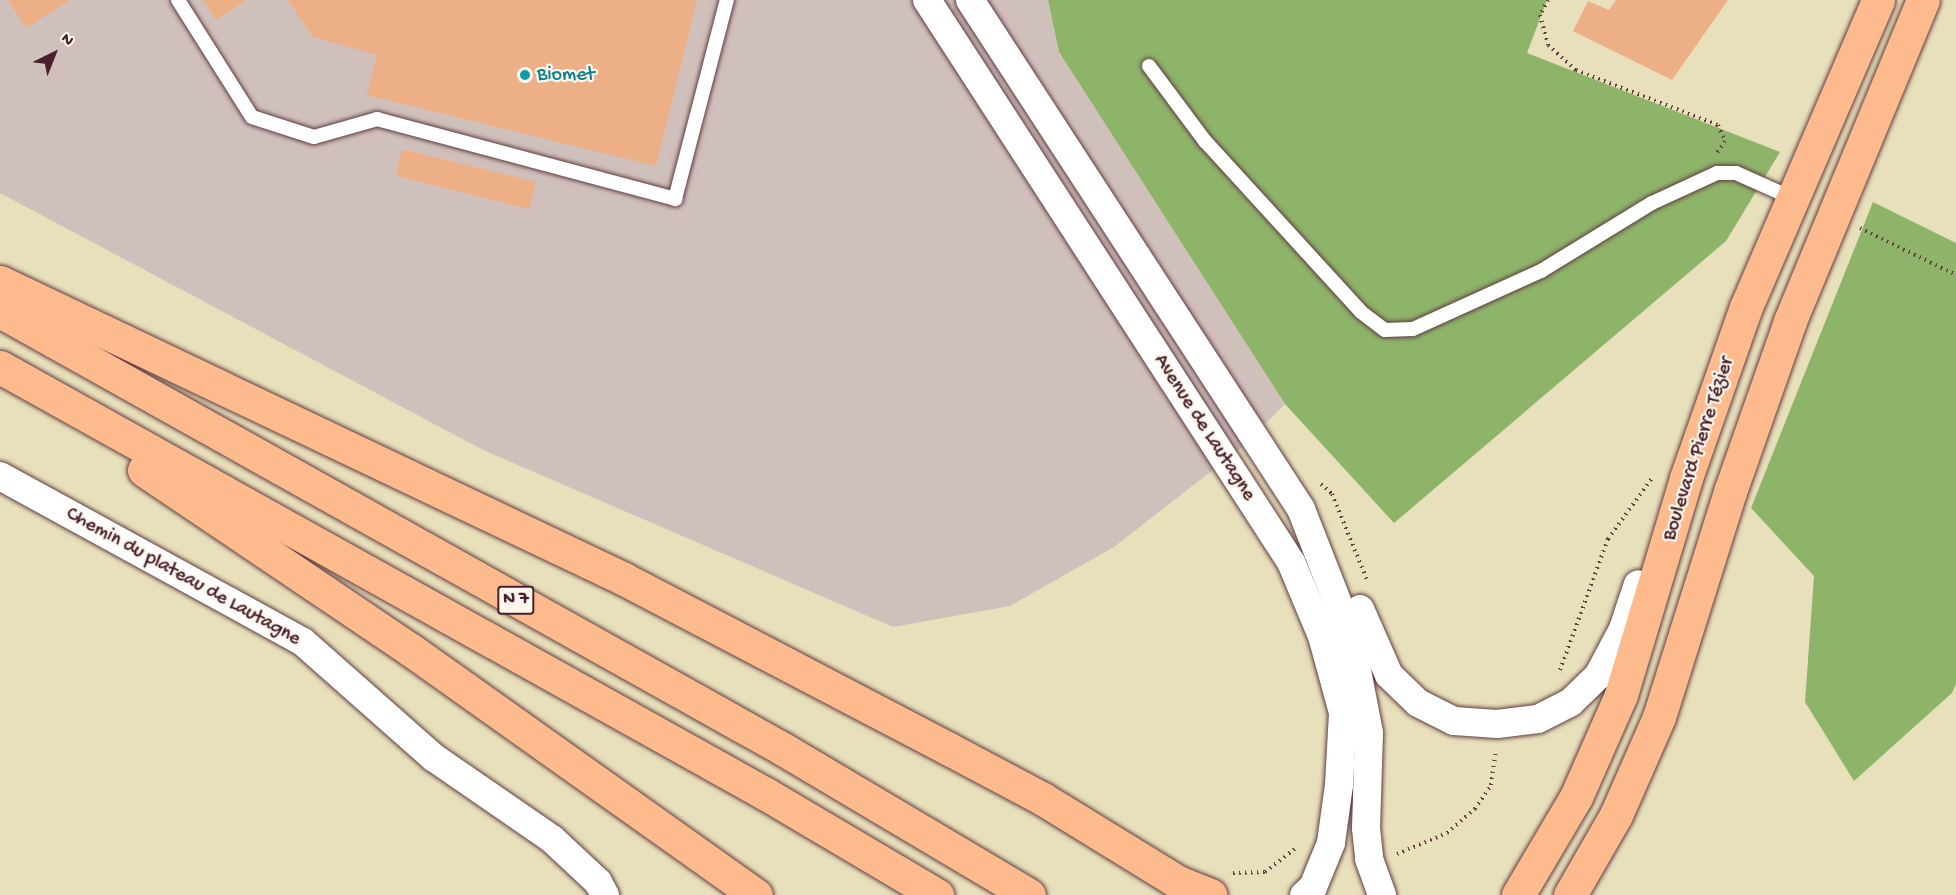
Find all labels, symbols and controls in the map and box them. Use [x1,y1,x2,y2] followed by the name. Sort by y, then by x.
[24,24,84,84] north arrow
[56,30,77,51] text: N
[537,63,595,87] place label: Biomet
[518,68,532,82] marker: Biomet
[1148,350,1260,506] street label: Avenue de Lautagne
[1658,354,1740,544] street label: Boulevard Pierre Tézier
[61,502,305,652] street label: Chemin du plateau de Lautagne
[496,585,536,615] road number: N 7

